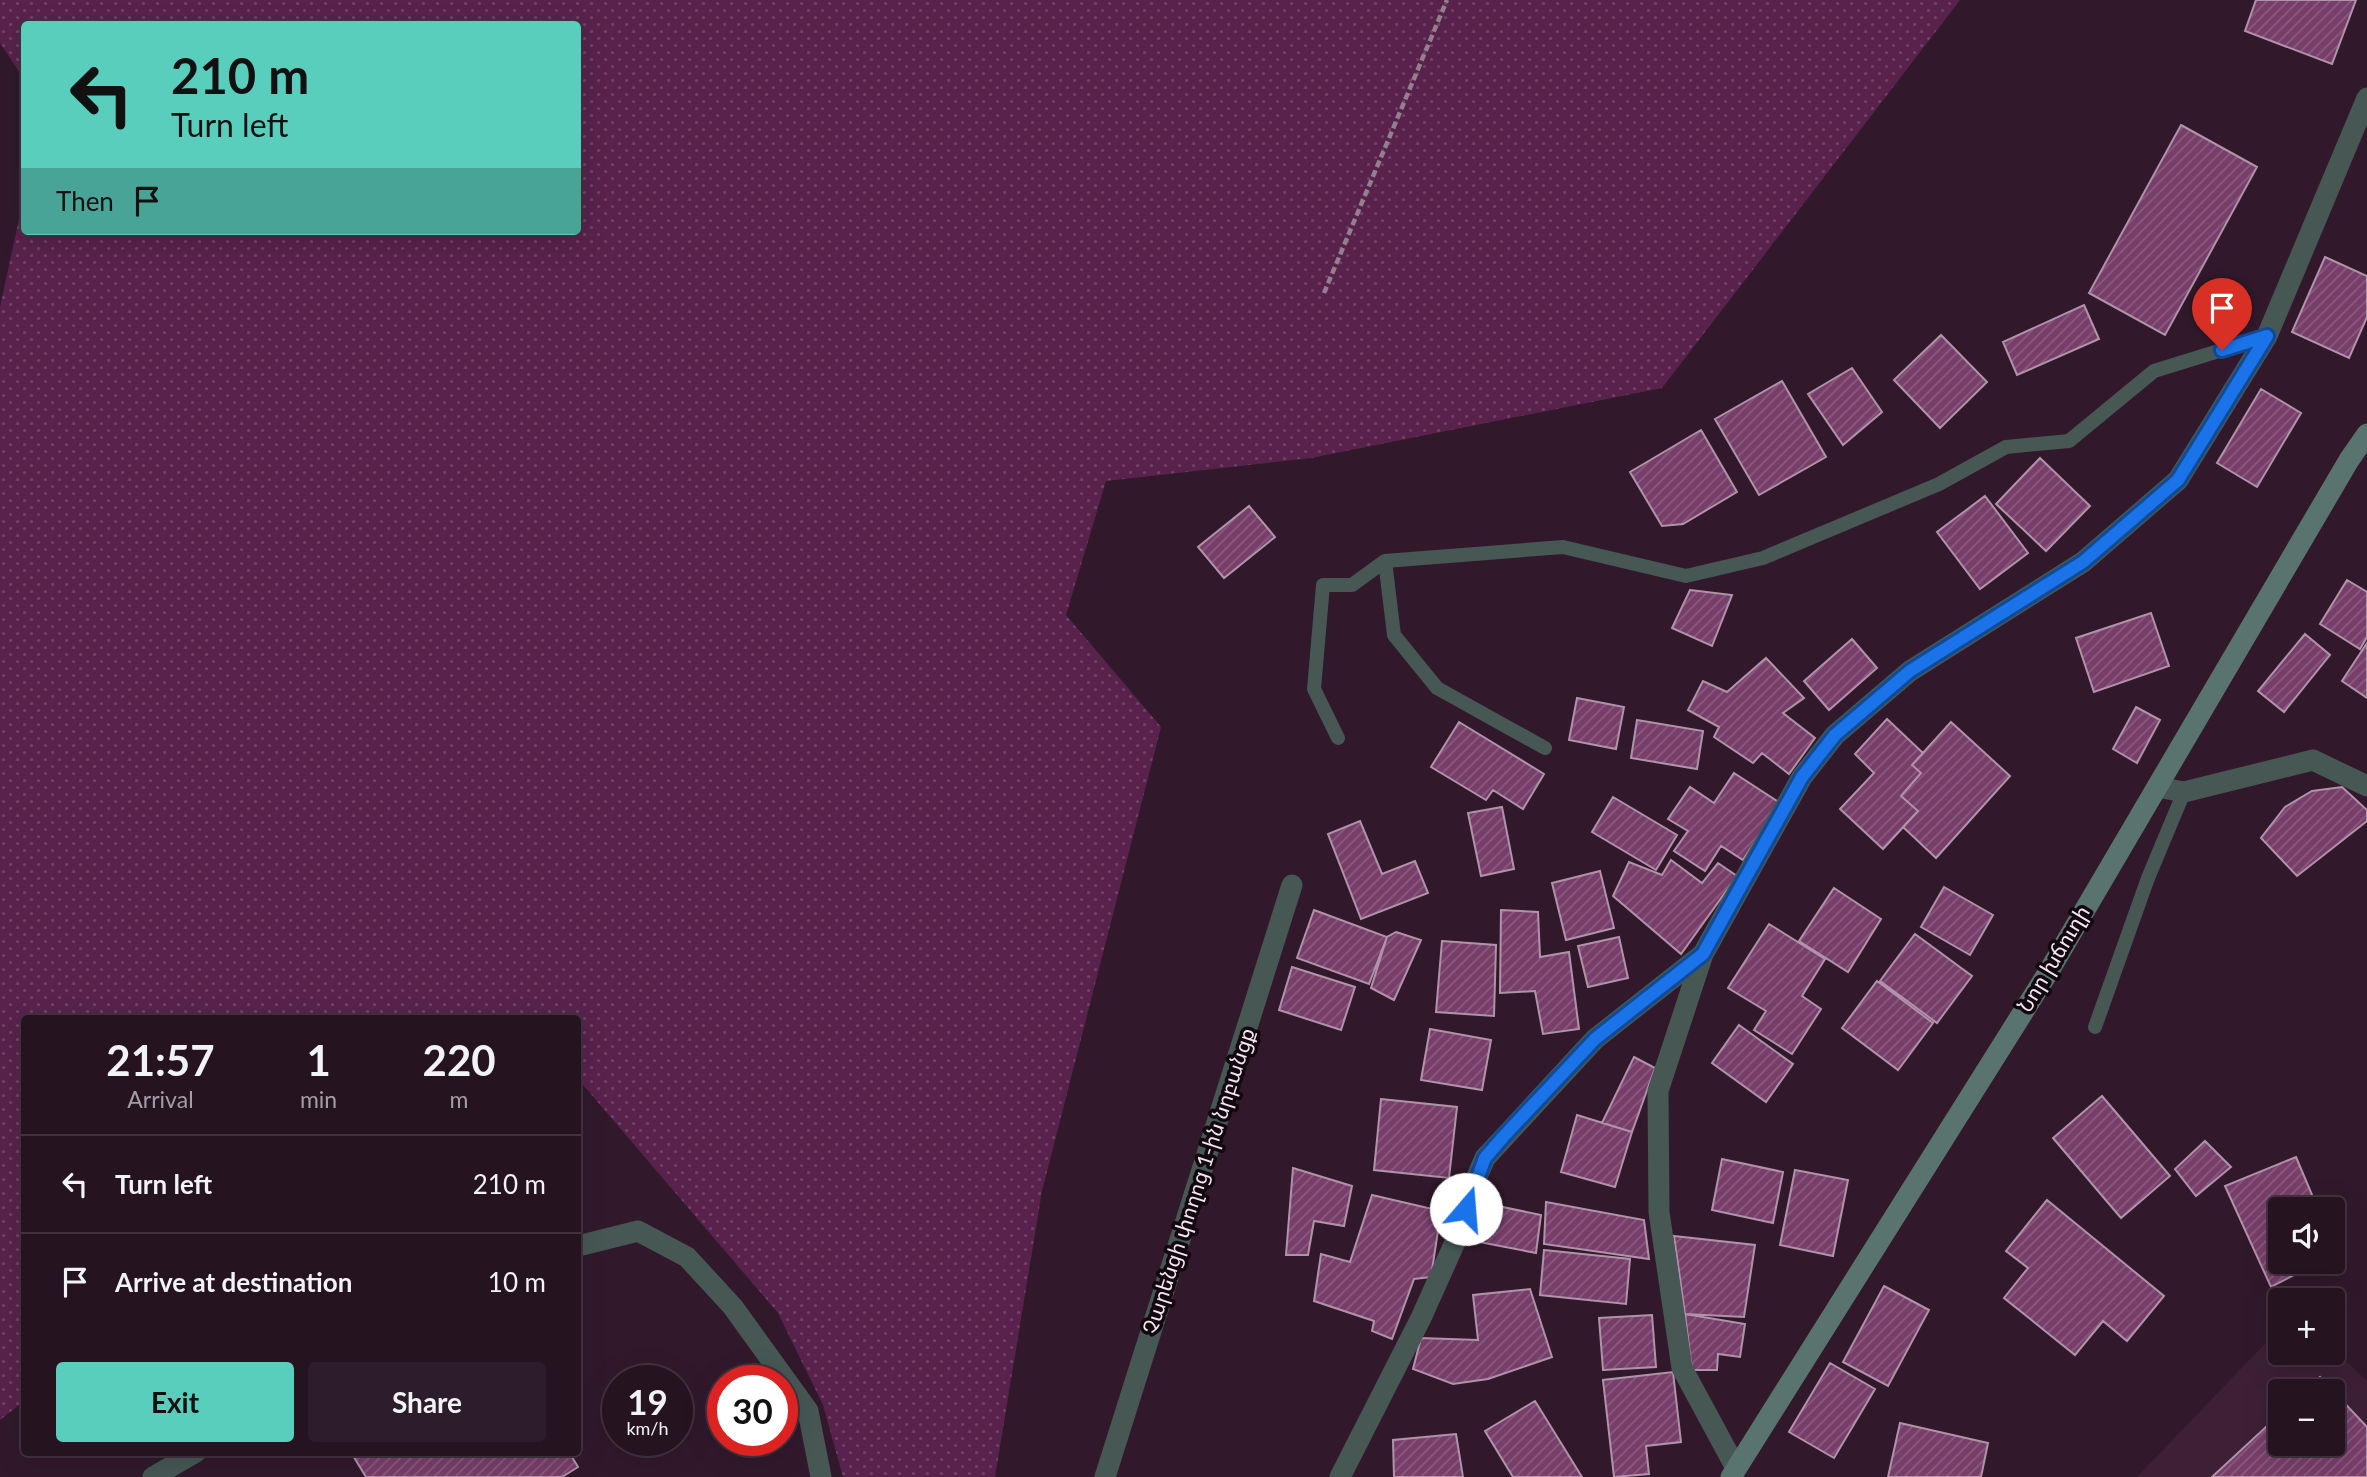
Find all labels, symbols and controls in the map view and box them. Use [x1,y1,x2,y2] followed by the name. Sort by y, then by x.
[171,46,309,104] text: 210 m
[56,49,147,140] icon: left
[171,105,288,144] text: Turn left
[128,182,166,220] icon: arrive
[56,185,114,217] text: Then
[2192,278,2252,350] pin
[2203,289,2241,327] icon: arrive
[2011,900,2095,1016] street label: Նոր խճուղի
[1136,1024,1260,1337] street label: Չարենցի փողոց 1-ին նրբանցք
[106,1035,215,1085] text: 21:57
[306,1035,331,1085] text: 1
[423,1035,496,1085] text: 220
[127,1085,194,1113] text: Arrival
[300,1085,337,1113] text: min
[450,1085,469,1113] text: m
[56,1165,94,1203] icon: left
[115,1168,212,1200] text: Turn left
[473,1168,546,1200] text: 210 m
[1429,1172,1503,1246] position arrow
[2268,1197,2345,1456] map controls
[2268,1197,2345,1274] button: sound
[56,1263,94,1301] icon: arrive
[115,1266,352,1298] text: Arrive at destination
[488,1266,546,1298] text: 10 m
[2268,1288,2345,1365] button: +
[56,1362,294,1442] button: Exit
[308,1362,546,1442] button: Share
[707,1365,798,1456] speed limit sign: 30
[2268,1379,2345,1456] button: −
[627,1380,668,1422] text: 19
[626,1417,669,1439] text: km/h

